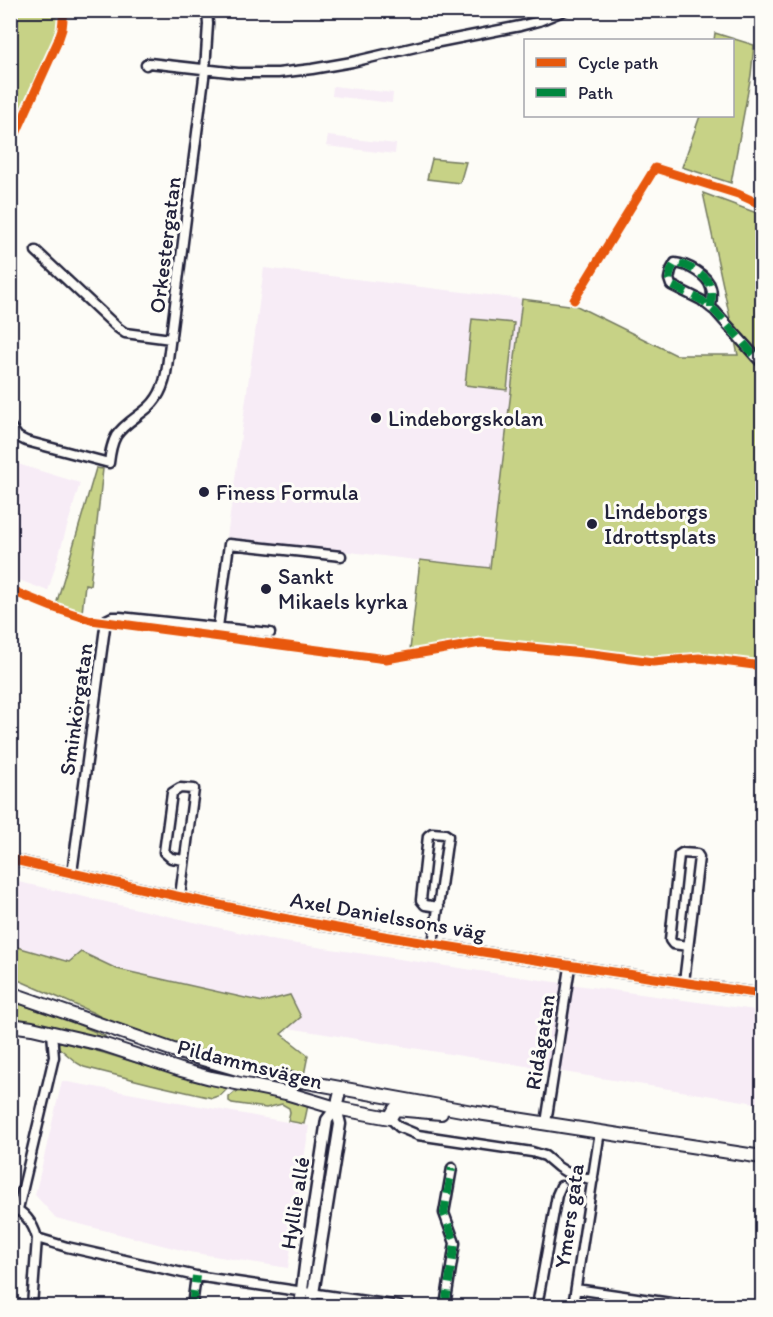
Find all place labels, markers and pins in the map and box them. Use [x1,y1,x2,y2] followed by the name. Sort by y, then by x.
[388,405,544,432] place label: Lindeborgskolan
[369,411,383,425] marker: Lindeborgskolan
[216,479,359,506] place label: Finess Formula
[197,485,211,499] marker: Finess Formula
[604,498,716,550] place label: Lindeborgs Idrottsplats
[585,517,599,531] marker: Lindeborgs Idrottsplats
[278,563,409,615] place label: Sankt Mikaels kyrka
[259,582,273,596] marker: Sankt Mikaels kyrka

